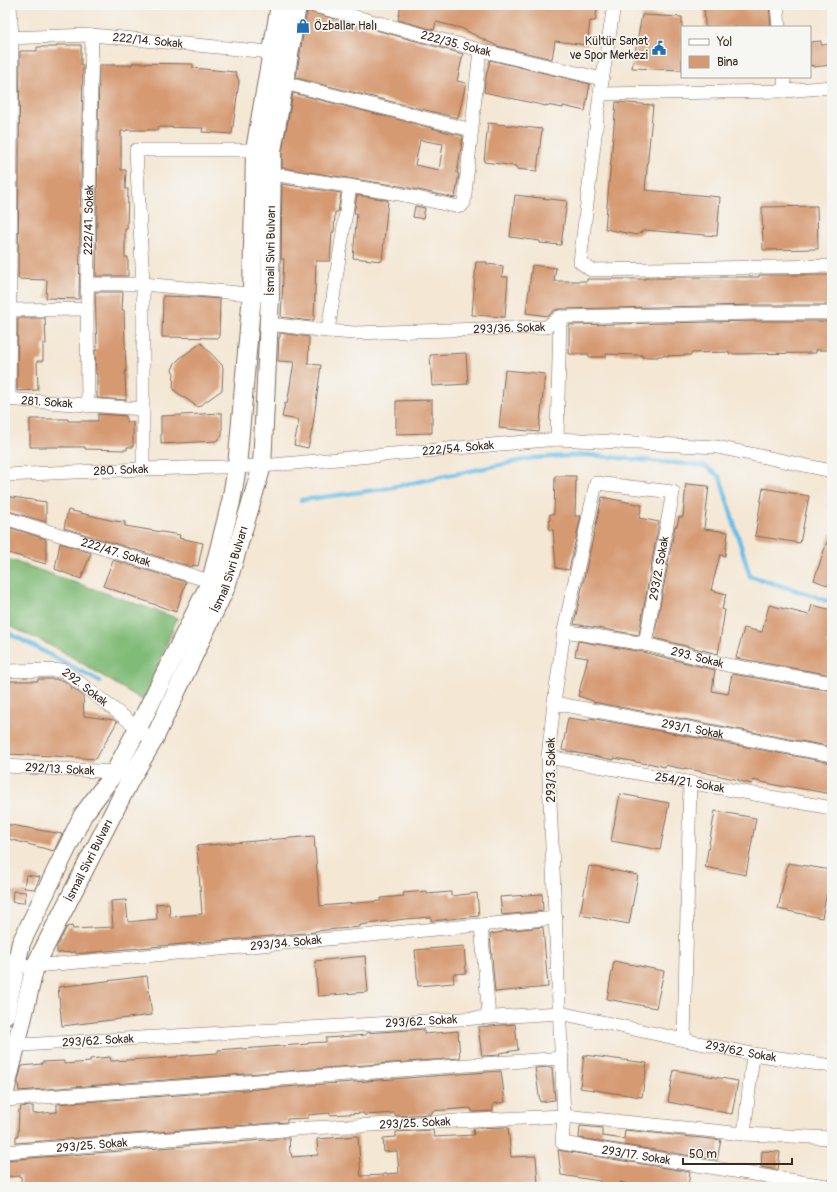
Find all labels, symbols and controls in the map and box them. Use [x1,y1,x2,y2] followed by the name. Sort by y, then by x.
[295,18,311,34] shop icon: Özballar Halı
[314,18,377,34] place label: Özballar Halı
[681,26,811,78] legend
[419,27,493,60] street label: 222/35. Sokak
[112,30,183,51] street label: 222/14. Sokak
[569,34,648,63] place label: Kültür Sanat ve Spor Merkezi
[716,35,732,50] text: Yol
[651,40,667,56] public building icon: Kültür Sanat ve Spor Merkezi
[717,55,739,70] text: Bina
[80,185,97,255] street label: 222/41. Sokak
[262,205,279,296] street label: İsmail Sivri Bulvarı
[473,320,545,337] street label: 293/36. Sokak
[21,393,73,411] street label: 281. Sokak
[421,437,495,459] street label: 222/54. Sokak
[93,461,149,479] street label: 280. Sokak
[207,524,251,615] street label: İsmail Sivri Bulvarı
[79,534,153,570] street label: 222/47. Sokak
[646,535,672,602] street label: 293/2. Sokak
[669,643,725,671] street label: 293. Sokak
[59,665,111,710] street label: 292. Sokak
[660,716,725,742] street label: 293/1. Sokak
[544,738,559,802] street label: 293/3. Sokak
[25,760,95,778] street label: 292/13. Sokak
[654,769,726,796] street label: 254/21. Sokak
[61,817,116,904] street label: İsmail Sivri Bulvarı
[249,932,322,954] street label: 293/34. Sokak
[385,1012,458,1031] street label: 293/62. Sokak
[61,1031,134,1050] street label: 293/62. Sokak
[704,1037,778,1065] street label: 293/62. Sokak
[379,1114,451,1132] street label: 293/25. Sokak
[56,1135,128,1155] street label: 293/25. Sokak
[683,1140,792,1166] scale bar
[601,1142,671,1168] street label: 293/17. Sokak
[689,1147,717,1162] text: 50 m

